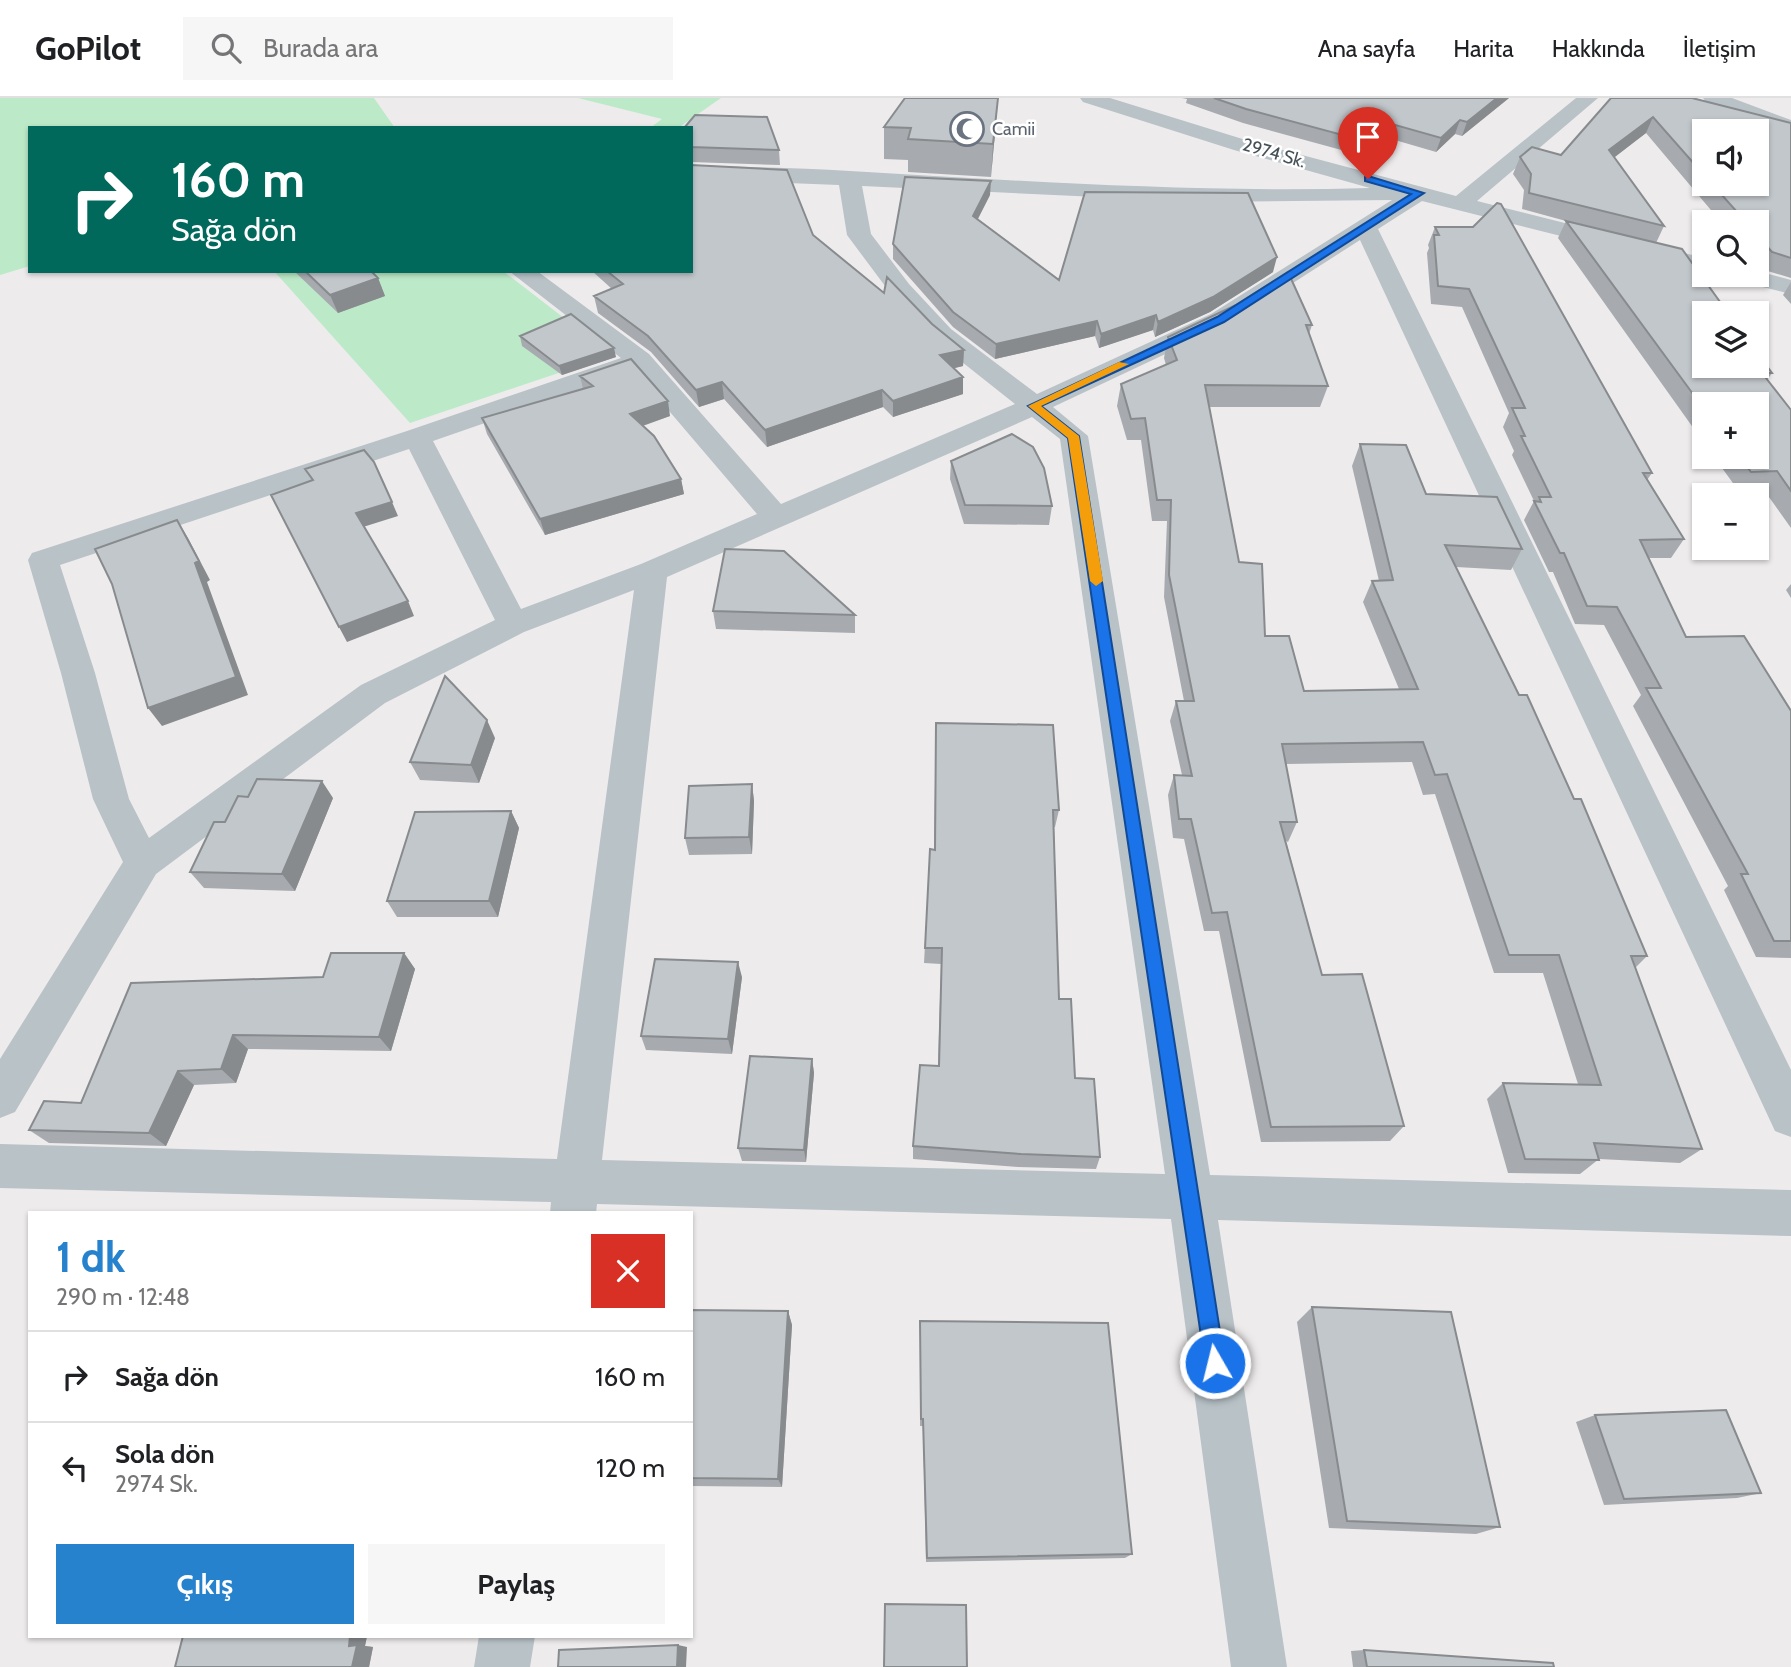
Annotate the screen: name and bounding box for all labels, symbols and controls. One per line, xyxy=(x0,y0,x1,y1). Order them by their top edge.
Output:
search box xyxy=(183,17,673,80)
text: GoPilot xyxy=(35,28,141,68)
icon: search xyxy=(207,29,245,67)
text: Burada ara xyxy=(263,32,378,64)
text: Ana sayfa xyxy=(1318,34,1415,63)
text: Harita xyxy=(1453,34,1514,63)
text: Hakkında xyxy=(1552,34,1645,63)
text: İletişim xyxy=(1683,34,1756,63)
pin xyxy=(1338,107,1398,179)
mosque icon: Camii xyxy=(948,110,986,148)
place label: Camii xyxy=(992,118,1035,140)
icon: arrive xyxy=(1349,118,1387,156)
map controls xyxy=(1692,119,1769,560)
button: sound xyxy=(1692,119,1769,196)
street label: 2974 Sk. xyxy=(1240,134,1308,172)
text: 160 m xyxy=(171,150,305,209)
icon: right xyxy=(56,154,147,245)
text: Sağa dön xyxy=(171,210,297,249)
button: search xyxy=(1692,210,1769,287)
button: layers xyxy=(1692,301,1769,378)
button: + xyxy=(1692,392,1769,469)
button: − xyxy=(1692,483,1769,560)
text: 1 dk xyxy=(56,1231,125,1283)
button: close xyxy=(591,1234,665,1308)
text: 290 m · 12:48 xyxy=(56,1283,190,1311)
position arrow xyxy=(1178,1326,1252,1400)
icon: right xyxy=(56,1358,94,1396)
text: Sağa dön xyxy=(115,1361,219,1393)
text: 160 m xyxy=(595,1361,665,1393)
text: Sola dön xyxy=(115,1438,215,1470)
icon: left xyxy=(56,1449,94,1487)
text: 120 m xyxy=(596,1452,665,1484)
text: 2974 Sk. xyxy=(115,1470,198,1498)
button: Çıkış xyxy=(56,1544,354,1624)
button: Paylaş xyxy=(368,1544,665,1624)

